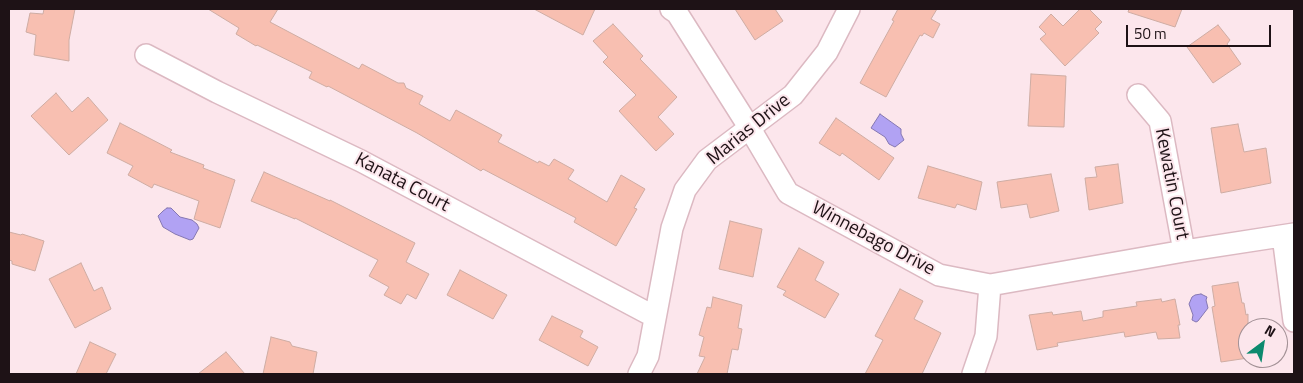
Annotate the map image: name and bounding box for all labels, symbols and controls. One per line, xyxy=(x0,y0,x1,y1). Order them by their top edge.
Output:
scale bar xyxy=(1128,15,1273,47)
text: 50 m xyxy=(1134,22,1167,45)
street label: Marias Drive xyxy=(703,90,795,170)
street label: Kewatin Court xyxy=(1149,127,1193,241)
street label: Kanata Court xyxy=(351,149,453,217)
street label: Winnebago Drive xyxy=(808,197,938,281)
north arrow xyxy=(1238,318,1288,368)
text: N xyxy=(1261,319,1280,342)

